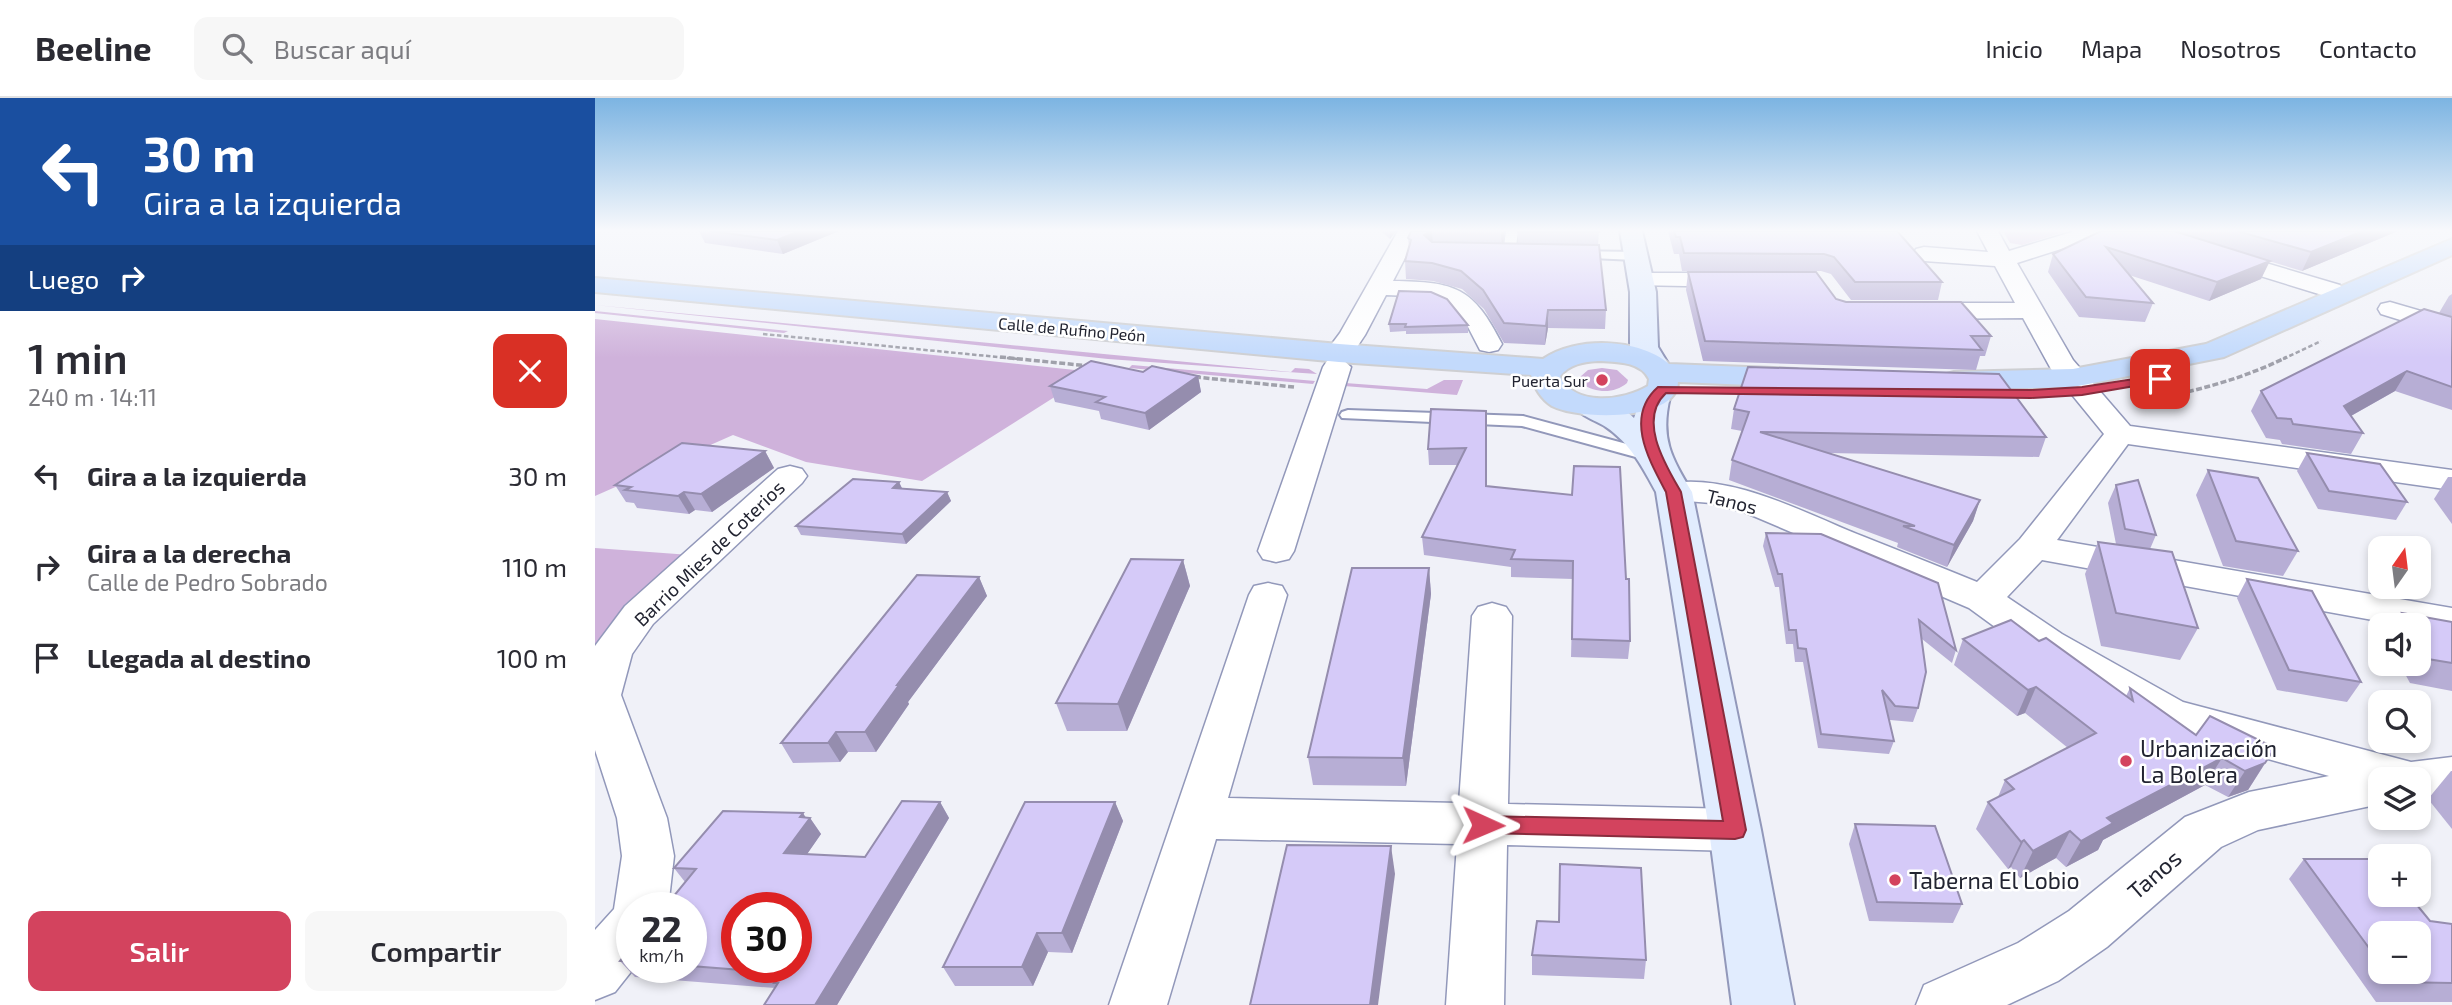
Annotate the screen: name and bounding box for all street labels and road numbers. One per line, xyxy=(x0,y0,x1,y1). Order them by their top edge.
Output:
street label: Calle de Rufino Peón xyxy=(998,313,1146,345)
street label: Barrio Mies de Coterios xyxy=(629,475,789,631)
street label: Tanos xyxy=(1704,484,1760,518)
street label: Tanos xyxy=(2121,843,2187,905)

